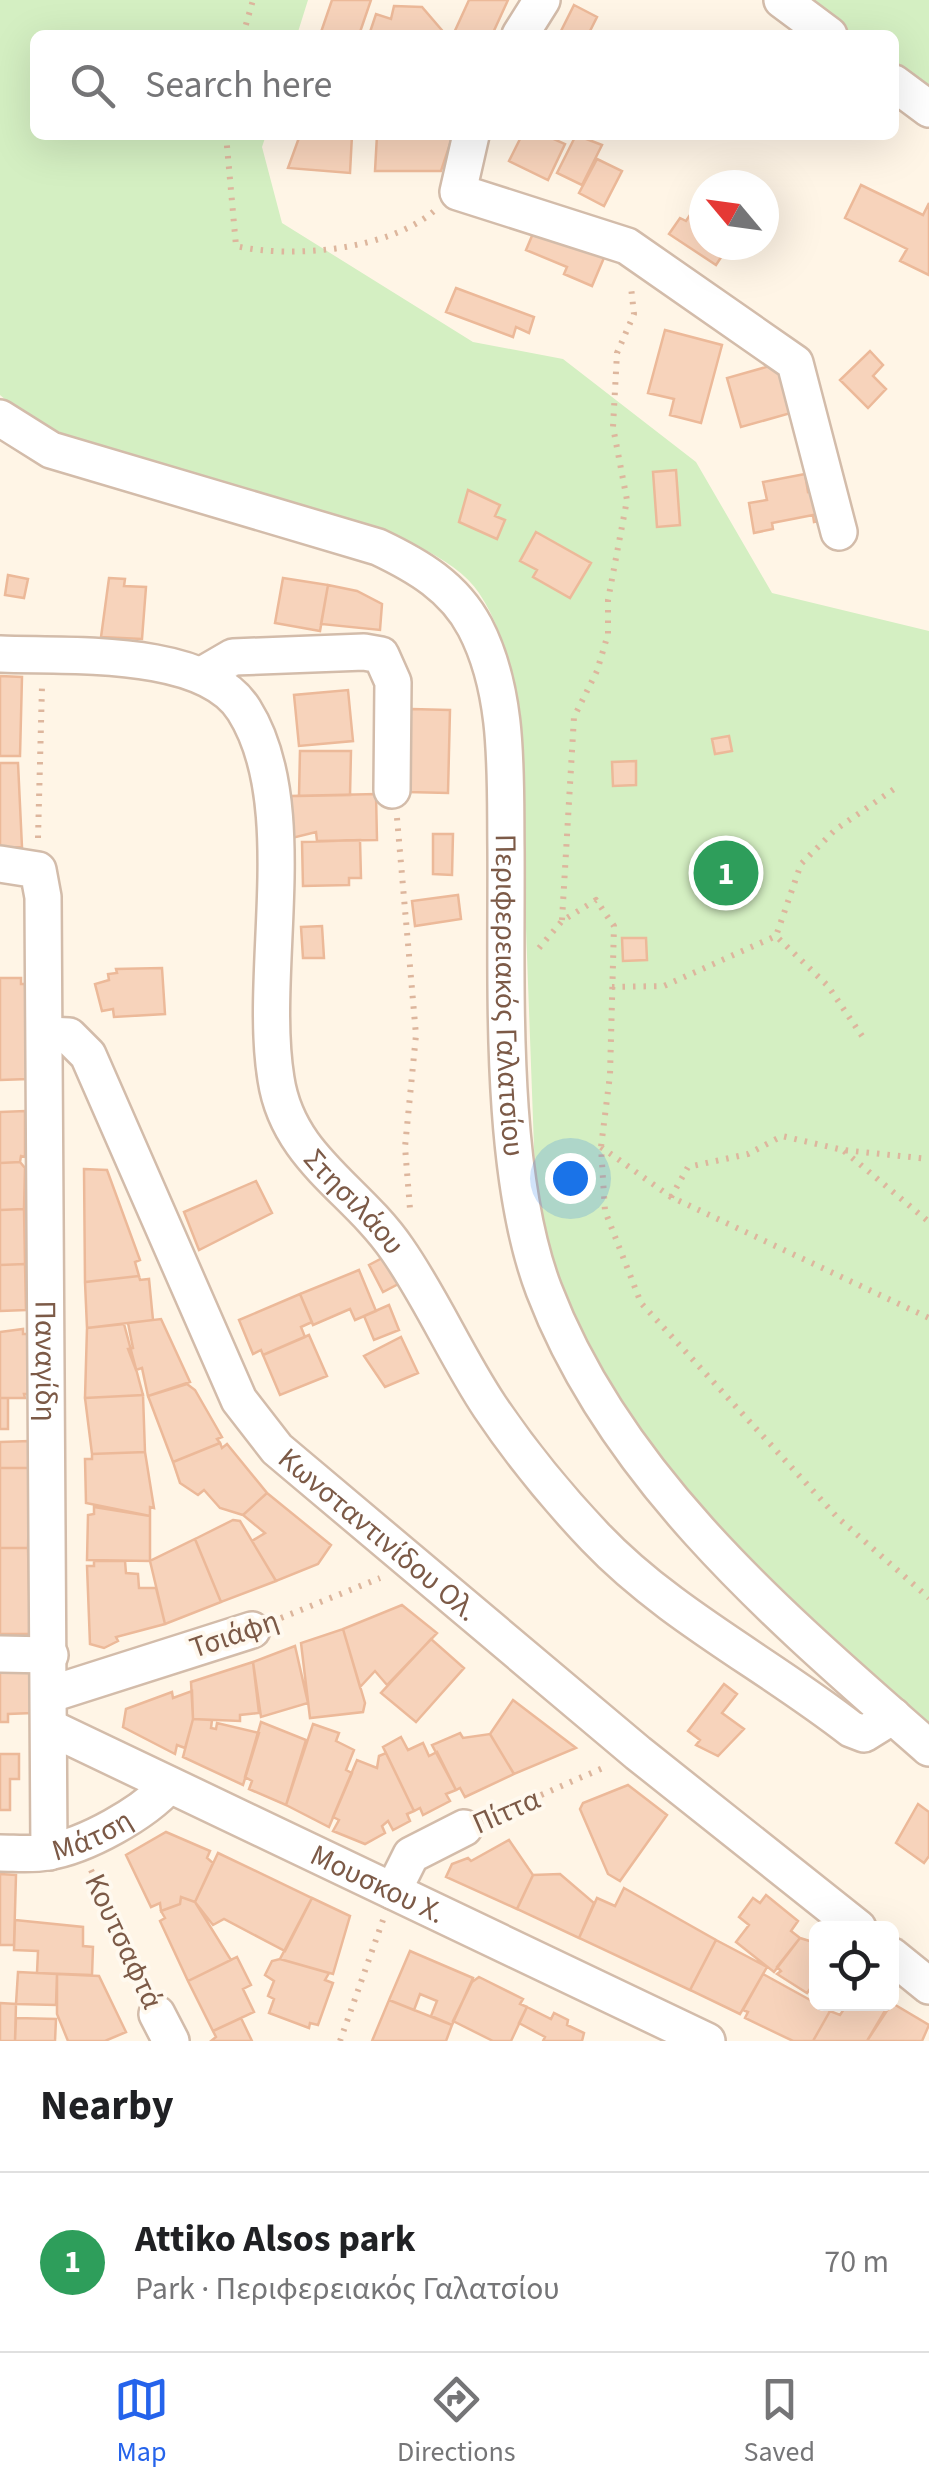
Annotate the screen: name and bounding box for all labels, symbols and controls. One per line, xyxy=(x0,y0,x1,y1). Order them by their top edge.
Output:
search box xyxy=(30,30,899,140)
icon: search xyxy=(65,58,120,113)
text: Search here xyxy=(145,58,332,112)
north arrow xyxy=(689,170,779,260)
street label: Περιφερειακός Γαλατσίου xyxy=(484,834,535,1159)
pin: 1 xyxy=(694,836,758,910)
street label: Στησιλάου xyxy=(293,1140,415,1263)
your location xyxy=(545,1153,596,1204)
street label: Παναγίδη xyxy=(24,1300,67,1422)
street label: Κωνσταντινίδου Ολ. xyxy=(269,1438,487,1632)
street label: Τσιάφη xyxy=(184,1599,284,1670)
street label: Πίττα xyxy=(466,1778,547,1845)
street label: Μάτση xyxy=(47,1799,141,1872)
street label: Μουσκου Χ. xyxy=(303,1834,452,1935)
street label: Κουτσαφτά xyxy=(74,1867,174,2016)
map controls xyxy=(809,1921,899,2011)
button: locate xyxy=(809,1921,899,2011)
text: Nearby xyxy=(40,2076,174,2136)
text: Attiko Alsos park xyxy=(135,2212,416,2266)
text: 1 xyxy=(64,2239,81,2285)
text: 70 m xyxy=(824,2239,889,2285)
text: Park · Περιφερειακός Γαλατσίου xyxy=(135,2266,560,2312)
tab: Map xyxy=(114,2372,169,2472)
tab: Directions xyxy=(397,2372,516,2472)
tab: Saved xyxy=(744,2372,815,2472)

